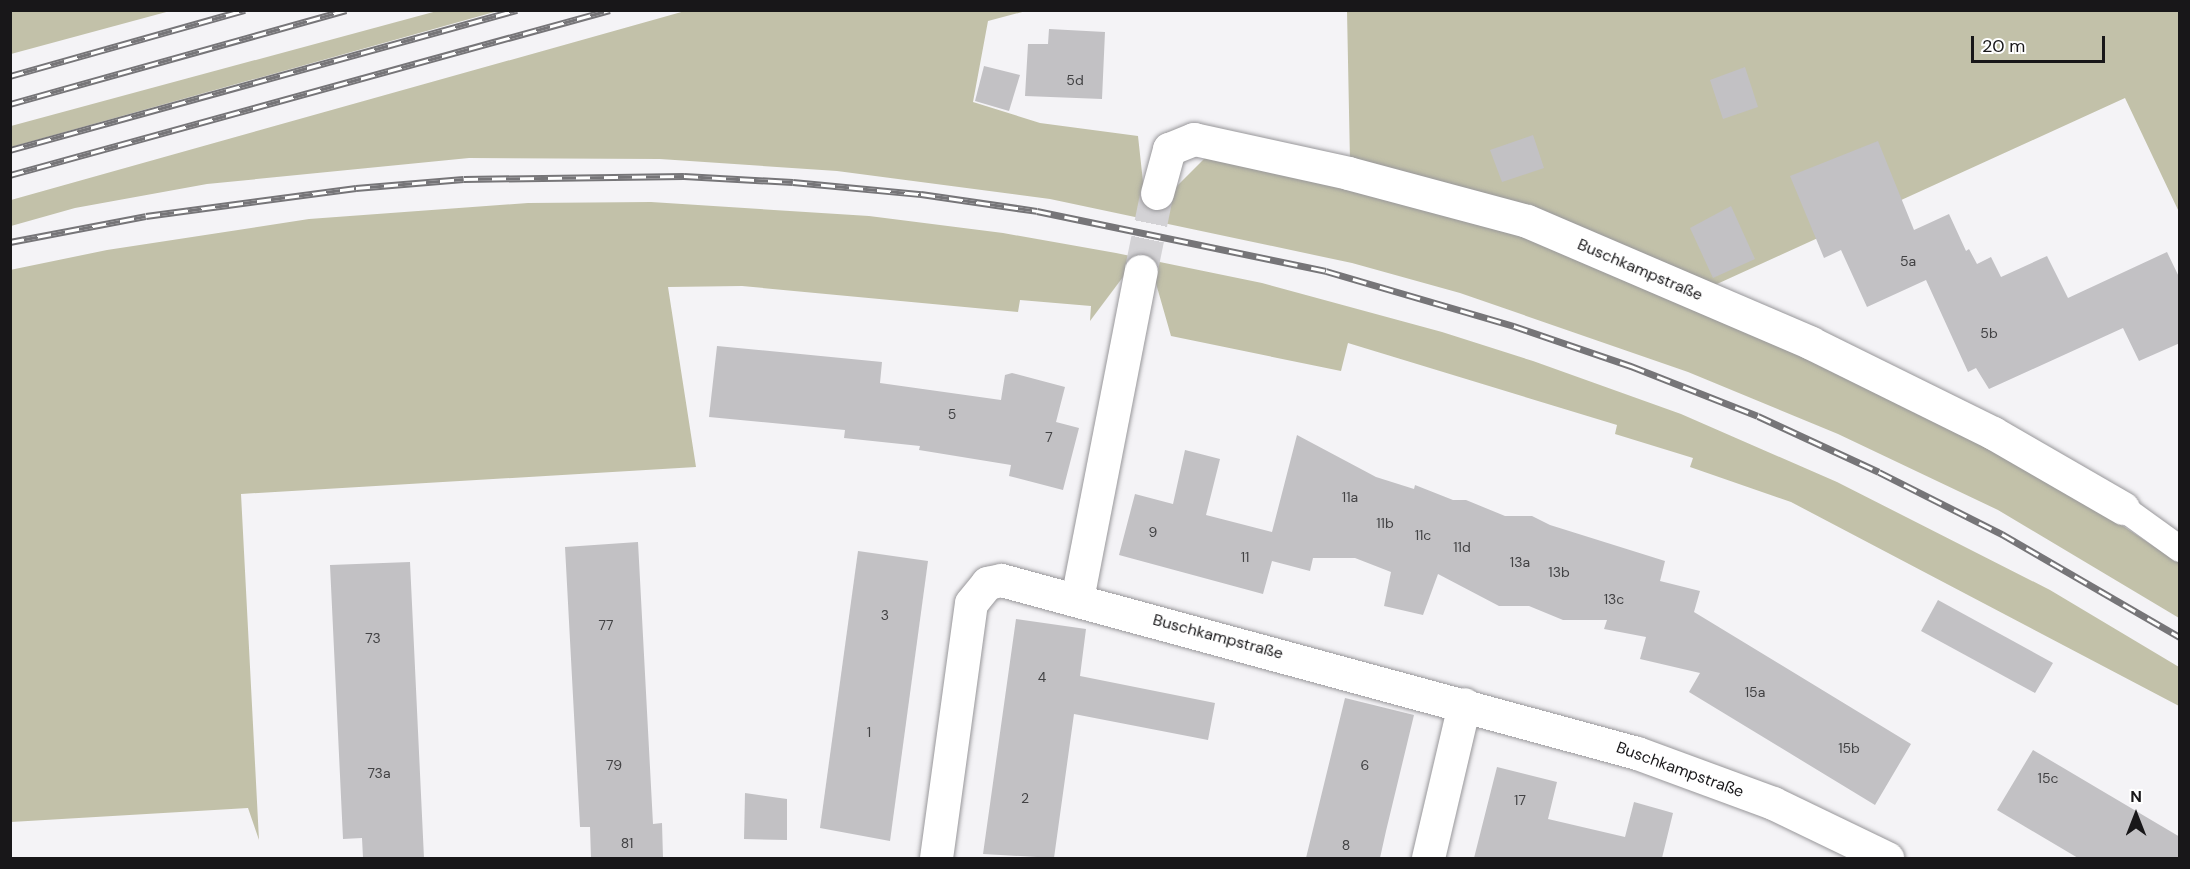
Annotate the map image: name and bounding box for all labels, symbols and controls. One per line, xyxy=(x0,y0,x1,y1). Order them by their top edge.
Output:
scale bar xyxy=(1974,24,2108,62)
text: 20 m xyxy=(1982,34,2025,58)
house number: 5d xyxy=(1066,72,1084,88)
street label: Buschkampstraße xyxy=(1574,235,1706,305)
house number: 5a xyxy=(1900,253,1916,269)
house number: 5b xyxy=(1980,325,1998,341)
house number: 5 xyxy=(948,406,956,422)
house number: 7 xyxy=(1045,429,1053,445)
house number: 11a xyxy=(1342,489,1358,505)
house number: 11b xyxy=(1376,515,1394,531)
house number: 9 xyxy=(1149,524,1157,540)
house number: 11c xyxy=(1415,527,1431,543)
house number: 11d xyxy=(1453,539,1471,555)
house number: 11 xyxy=(1241,549,1249,565)
house number: 13a xyxy=(1510,554,1530,570)
house number: 13b xyxy=(1548,564,1570,580)
house number: 13c xyxy=(1604,591,1624,607)
house number: 3 xyxy=(881,607,889,623)
street label: Buschkampstraße xyxy=(1151,610,1285,664)
house number: 77 xyxy=(599,617,613,633)
house number: 73 xyxy=(365,630,381,646)
house number: 4 xyxy=(1038,669,1046,685)
house number: 15a xyxy=(1745,684,1765,700)
house number: 1 xyxy=(867,724,871,740)
street label: Buschkampstraße xyxy=(1614,738,1746,802)
house number: 15b xyxy=(1838,740,1860,756)
house number: 79 xyxy=(606,757,622,773)
house number: 6 xyxy=(1361,757,1369,773)
house number: 73a xyxy=(367,765,391,781)
house number: 15c xyxy=(2038,770,2058,786)
north arrow xyxy=(2106,785,2166,845)
text: N xyxy=(2130,786,2142,807)
house number: 2 xyxy=(1021,790,1029,806)
house number: 17 xyxy=(1514,792,1526,808)
house number: 81 xyxy=(621,835,633,851)
house number: 8 xyxy=(1342,837,1350,853)

